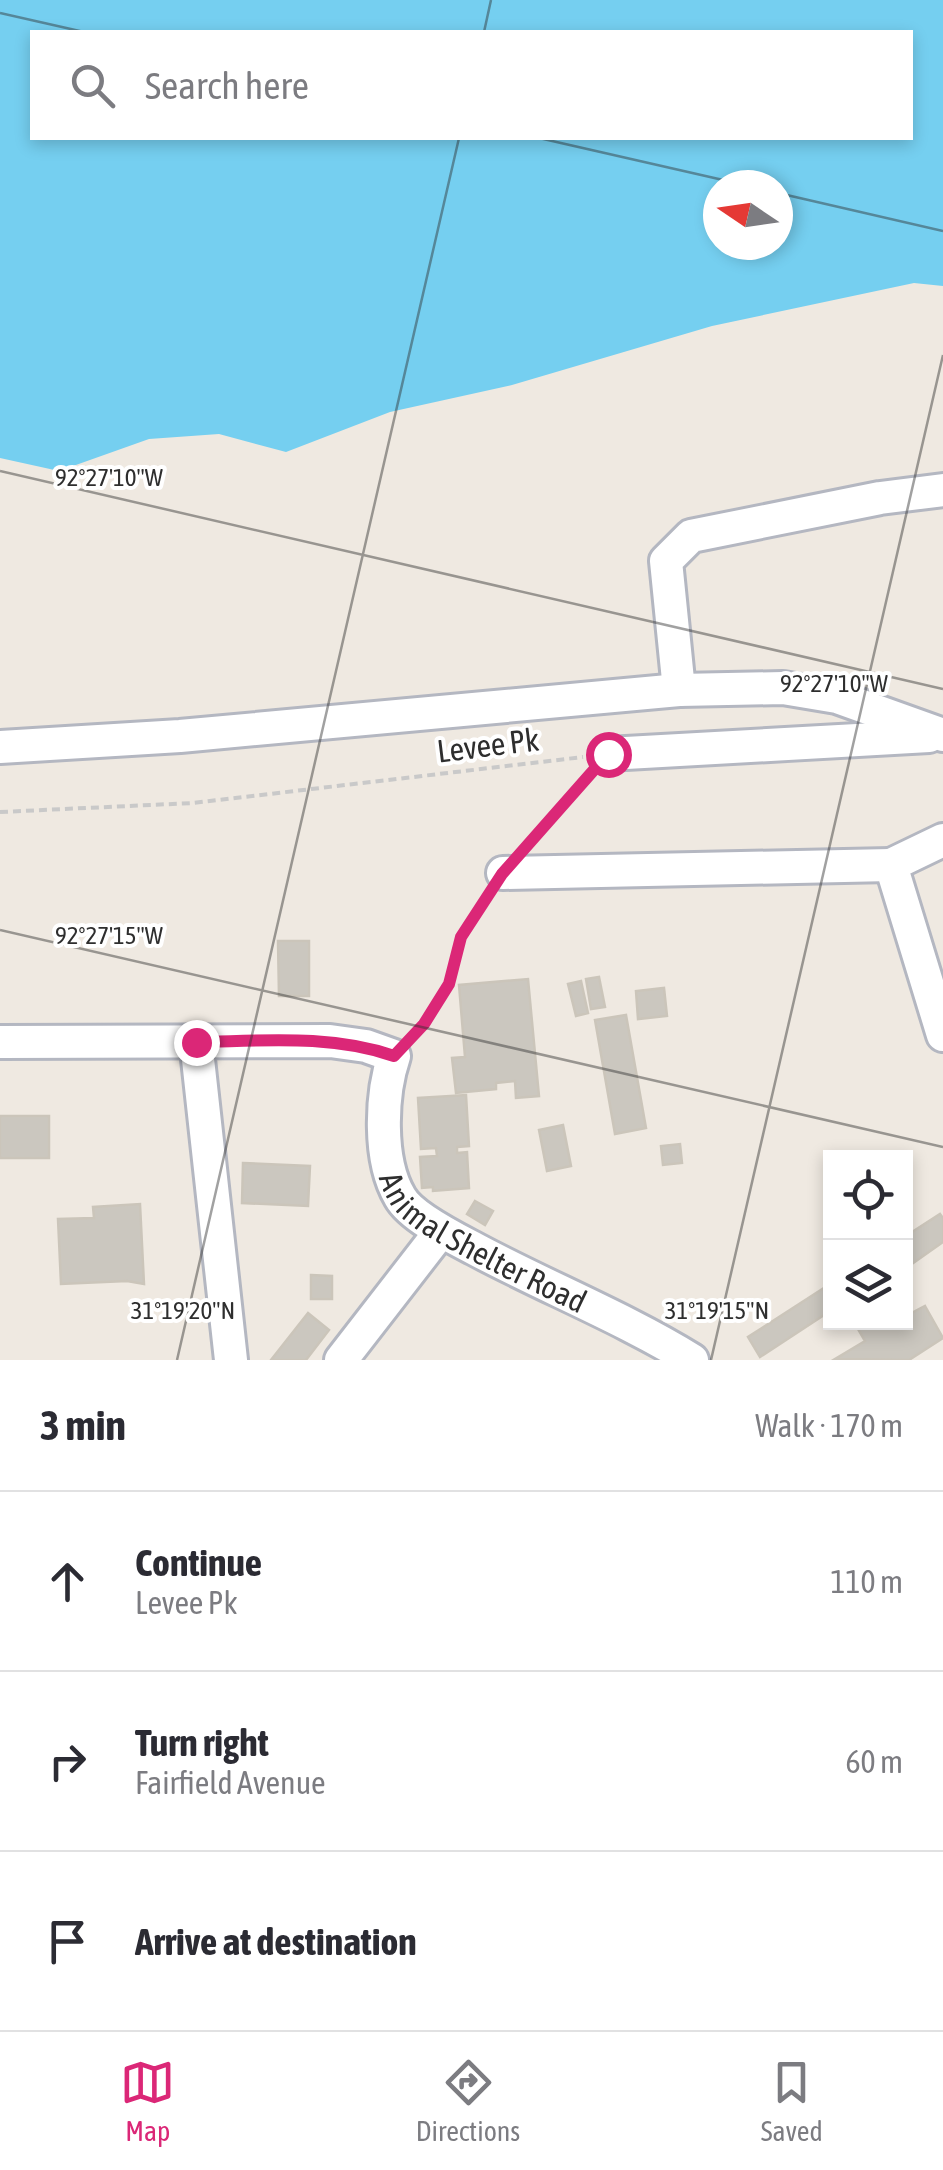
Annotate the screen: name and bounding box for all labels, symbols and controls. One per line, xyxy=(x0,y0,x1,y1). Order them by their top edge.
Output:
search box xyxy=(30,30,913,140)
icon: search xyxy=(65,58,120,113)
text: Search here xyxy=(145,64,309,107)
north arrow xyxy=(703,170,793,260)
text: 92°27'10"W xyxy=(55,463,164,491)
text: 92°27'10"W xyxy=(780,669,889,697)
street label: Levee Pk xyxy=(435,720,541,770)
route start xyxy=(586,732,632,778)
text: 92°27'15"W xyxy=(55,921,164,949)
route end xyxy=(174,1020,220,1066)
map controls xyxy=(823,1150,913,1330)
button: locate xyxy=(823,1150,913,1240)
street label: Animal Shelter Road xyxy=(372,1167,592,1320)
button: layers xyxy=(823,1240,913,1330)
text: 31°19'20"N xyxy=(131,1296,235,1324)
text: 31°19'15"N xyxy=(665,1296,769,1324)
text: 3 min xyxy=(40,1401,126,1449)
text: Walk · 170 m xyxy=(755,1407,903,1444)
text: Continue xyxy=(135,1541,262,1584)
icon: ahead xyxy=(40,1554,95,1609)
text: 110 m xyxy=(830,1563,903,1600)
text: Levee Pk xyxy=(135,1584,238,1621)
text: Turn right xyxy=(135,1721,269,1764)
icon: right xyxy=(40,1734,95,1789)
text: 60 m xyxy=(845,1743,903,1780)
text: Fairfield Avenue xyxy=(135,1764,326,1801)
icon: arrive xyxy=(40,1914,95,1969)
text: Arrive at destination xyxy=(135,1920,417,1963)
tab: Map xyxy=(120,2055,175,2147)
tab: Directions xyxy=(416,2055,520,2147)
tab: Saved xyxy=(761,2055,823,2147)

